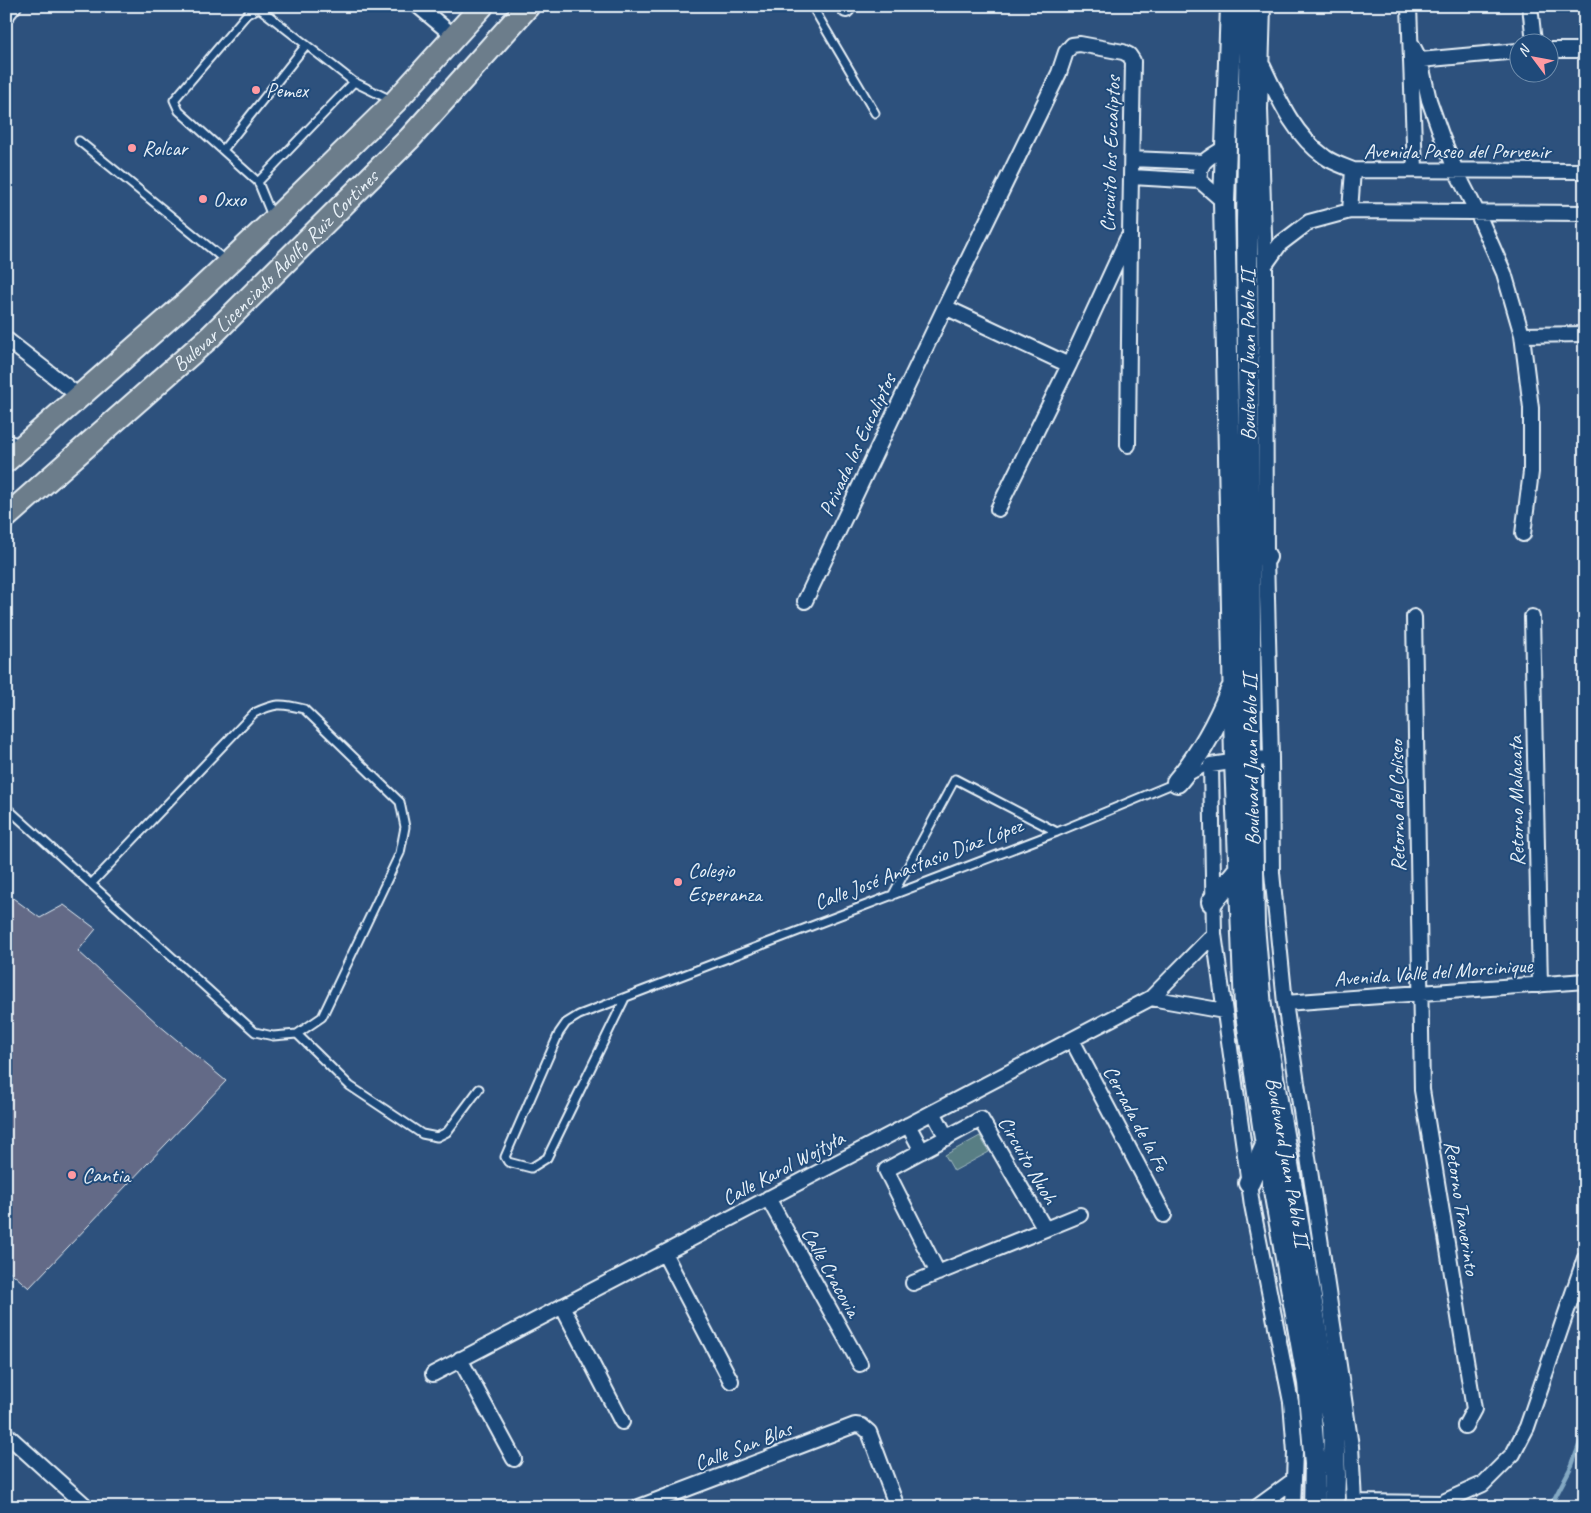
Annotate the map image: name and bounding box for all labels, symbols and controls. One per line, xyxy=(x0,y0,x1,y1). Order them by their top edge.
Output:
north arrow xyxy=(1508,32,1558,82)
text: N xyxy=(1514,41,1534,60)
street label: Circuito los Eucaliptos xyxy=(1094,74,1126,232)
place label: Pemex xyxy=(266,77,310,103)
marker: Pemex xyxy=(250,84,262,96)
place label: Rolcar xyxy=(142,135,189,161)
street label: Avenida Paseo del Porvenir xyxy=(1364,138,1553,164)
marker: Rolcar xyxy=(126,142,138,154)
street label: Bulevar Licenciado Adolfo Ruiz Cortines xyxy=(167,163,385,377)
place label: Oxxo xyxy=(213,186,247,212)
marker: Oxxo xyxy=(197,193,209,205)
street label: Boulevard Juan Pablo II xyxy=(1235,265,1261,441)
street label: Privada los Eucaliptos xyxy=(813,368,902,520)
street label: Boulevard Juan Pablo II xyxy=(1236,669,1265,846)
street label: Retorno Malacata xyxy=(1502,734,1530,866)
street label: Retorno del Coliseo xyxy=(1383,737,1411,872)
street label: Calle José Anastasio Díaz López xyxy=(810,811,1028,916)
place label: Colegio Esperanza xyxy=(688,857,764,907)
marker: Colegio Esperanza xyxy=(672,876,684,888)
street label: Avenida Valle del Morcinique xyxy=(1333,952,1534,992)
street label: Cerrada de la Fe xyxy=(1097,1061,1175,1176)
street label: Boulevard Juan Pablo II xyxy=(1260,1075,1316,1253)
street label: Circuito Nuoh xyxy=(992,1111,1064,1210)
street label: Calle Karol Wojtyła xyxy=(717,1124,850,1211)
street label: Retorno Traverinto xyxy=(1439,1139,1486,1278)
place label: Cantia xyxy=(82,1162,132,1188)
marker: Cantia xyxy=(66,1169,78,1181)
street label: Calle Cracovia xyxy=(796,1223,867,1324)
street label: Calle San Blas xyxy=(691,1415,797,1476)

